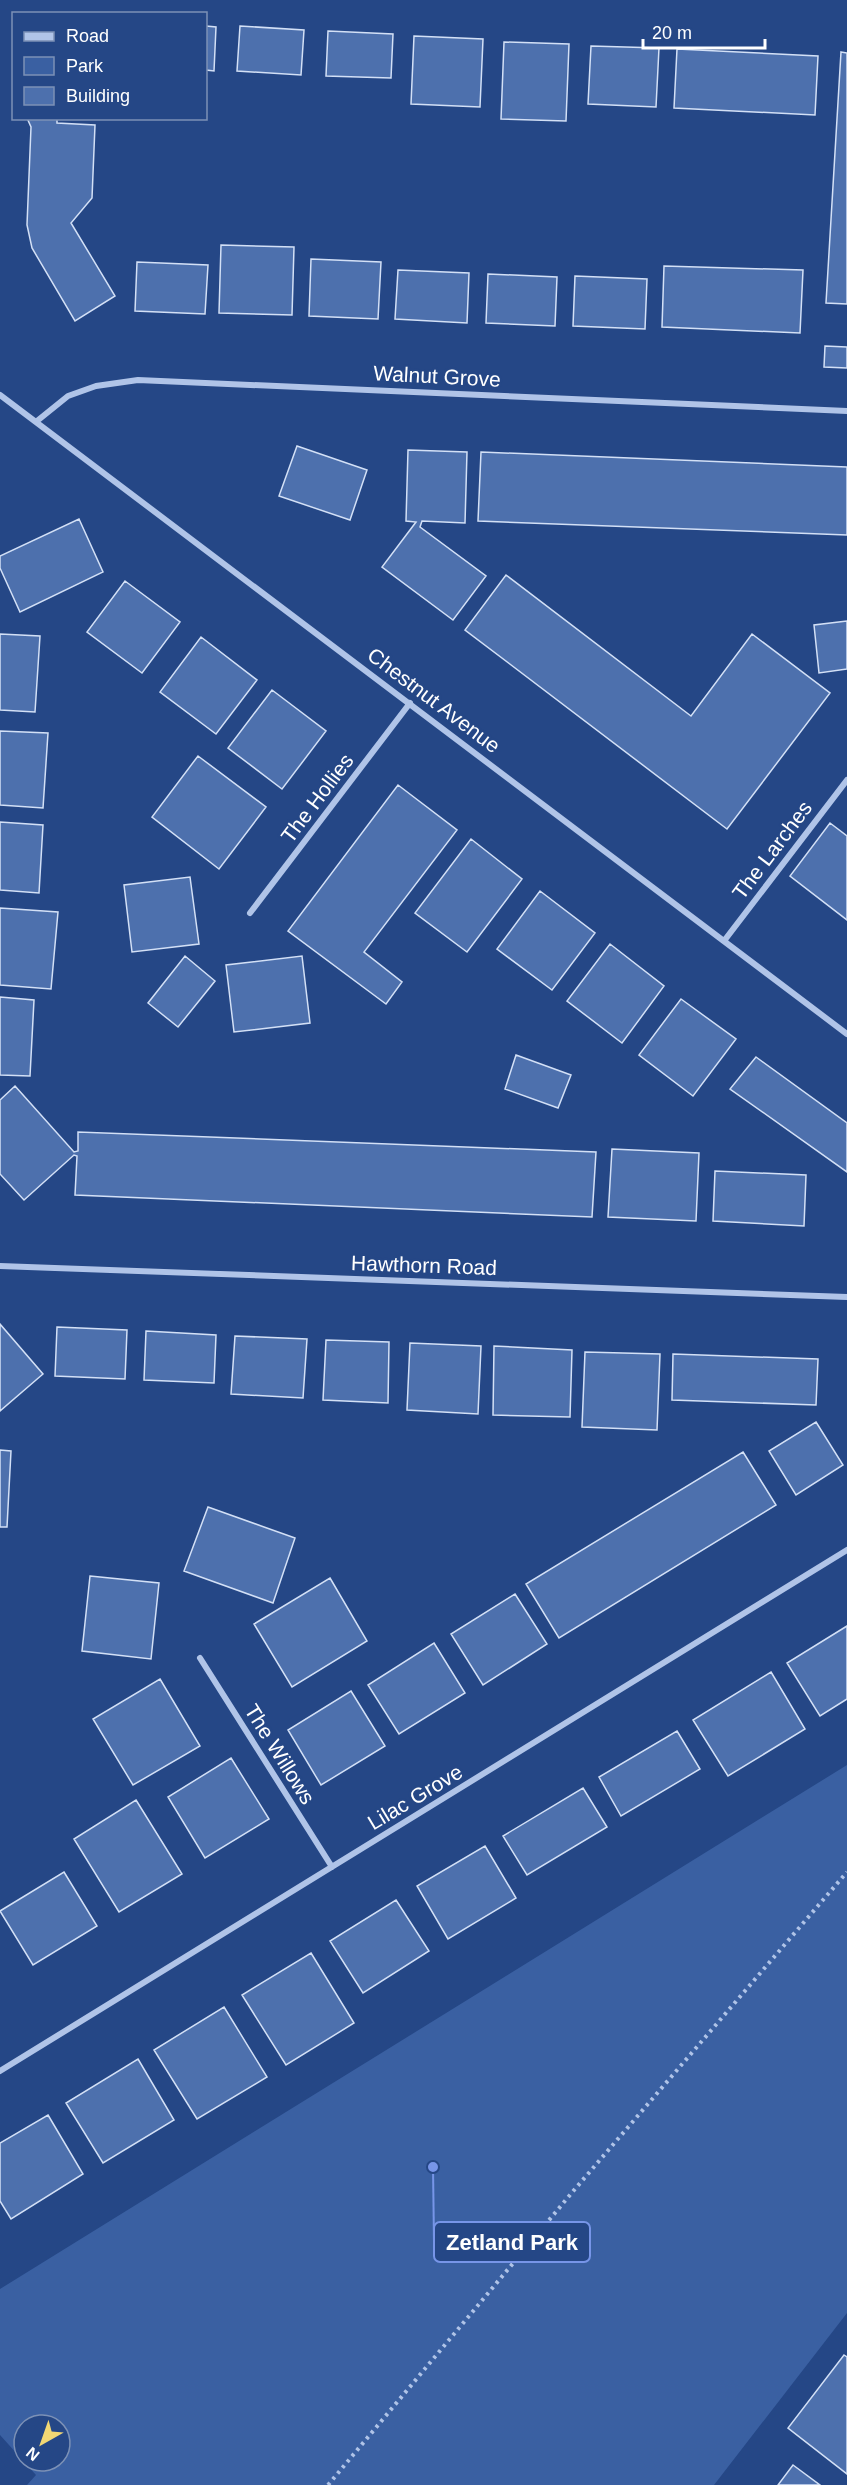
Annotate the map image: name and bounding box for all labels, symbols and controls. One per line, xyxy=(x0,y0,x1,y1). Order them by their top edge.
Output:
legend xyxy=(12,12,207,120)
scale bar xyxy=(643,12,764,50)
text: 20 m xyxy=(652,23,692,43)
text: Road xyxy=(66,26,109,46)
text: Park xyxy=(66,56,104,76)
text: Building xyxy=(66,86,130,106)
street label: Walnut Grove xyxy=(373,361,501,391)
street label: Chestnut Avenue xyxy=(363,643,505,757)
street label: The Hollies xyxy=(276,749,358,847)
street label: The Larches xyxy=(728,796,816,904)
street label: Hawthorn Road xyxy=(351,1251,497,1279)
street label: The Willows xyxy=(240,1700,320,1808)
street label: Lilac Grove xyxy=(364,1760,466,1834)
callout: Zetland Park xyxy=(434,2222,590,2262)
text: Zetland Park xyxy=(446,2230,579,2255)
north arrow xyxy=(12,2413,72,2473)
text: N xyxy=(23,2444,43,2464)

